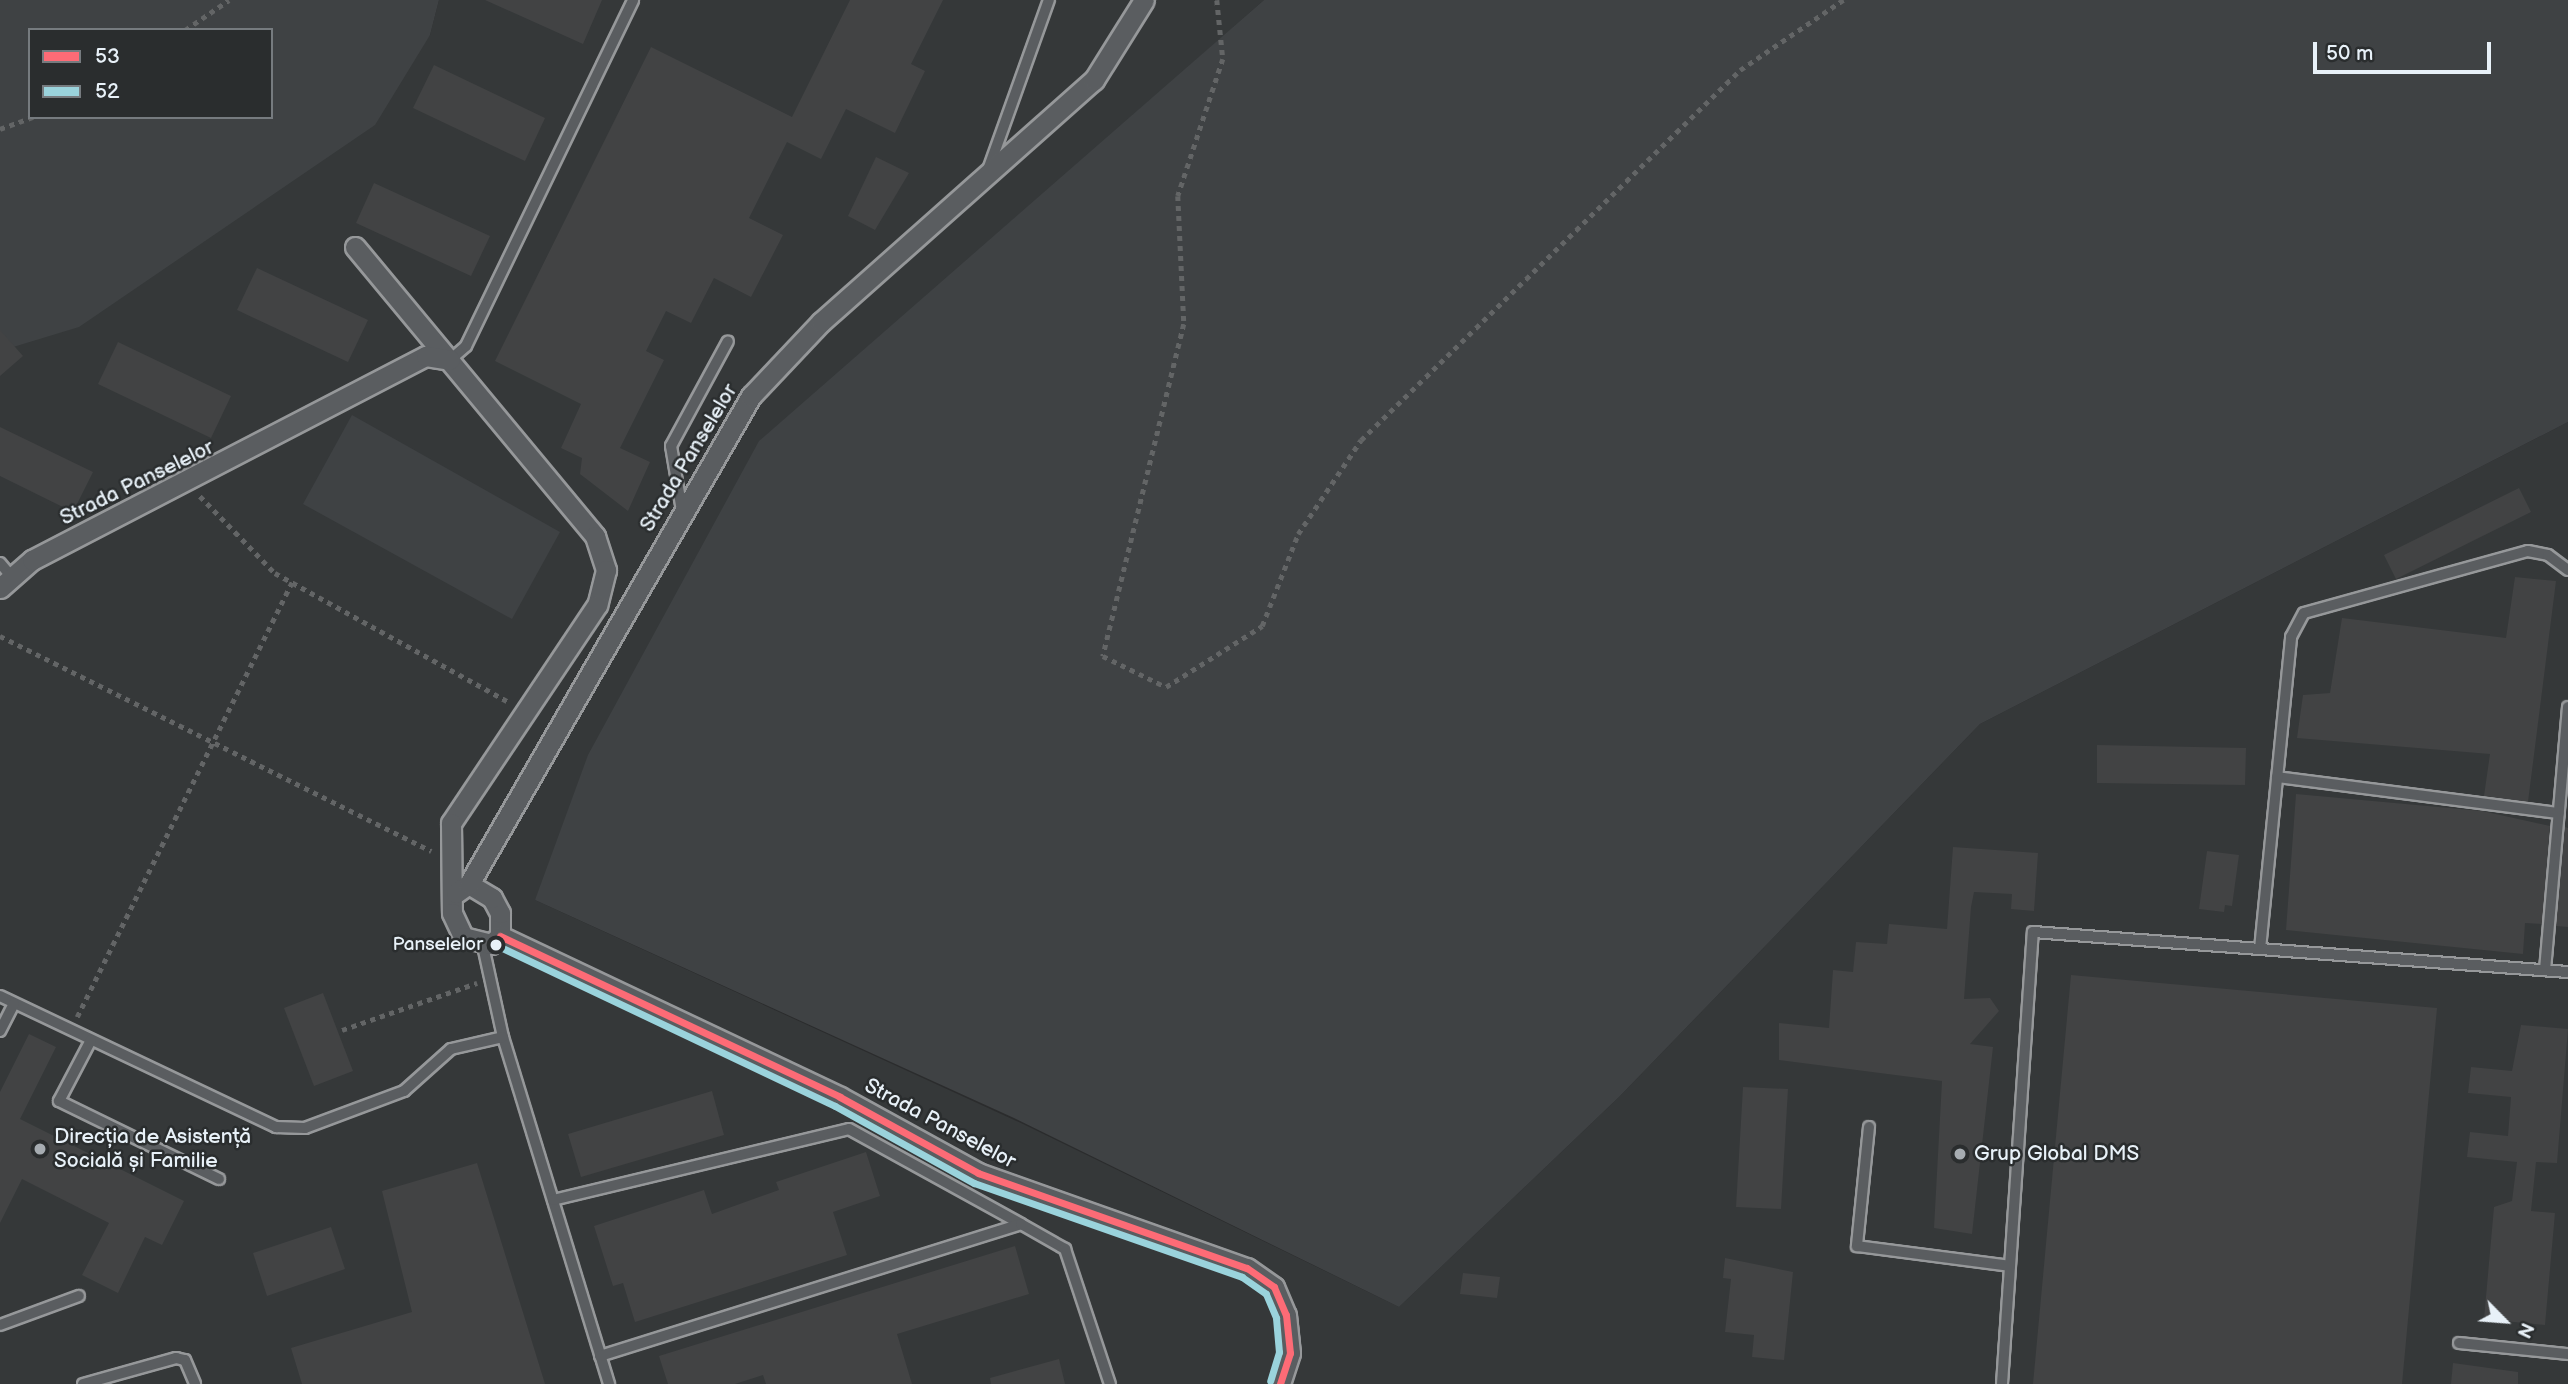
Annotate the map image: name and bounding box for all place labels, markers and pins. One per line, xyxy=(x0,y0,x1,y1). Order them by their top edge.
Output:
place label: Panselelor xyxy=(393,934,483,956)
marker: Panselelor xyxy=(489,938,503,952)
place label: Direcția de Asistență Socială și Familie xyxy=(54,1124,251,1174)
marker: Direcția de Asistență Socială și Familie xyxy=(32,1141,48,1157)
place label: Grup Global DMS xyxy=(1974,1141,2139,1167)
marker: Grup Global DMS xyxy=(1952,1146,1968,1162)

